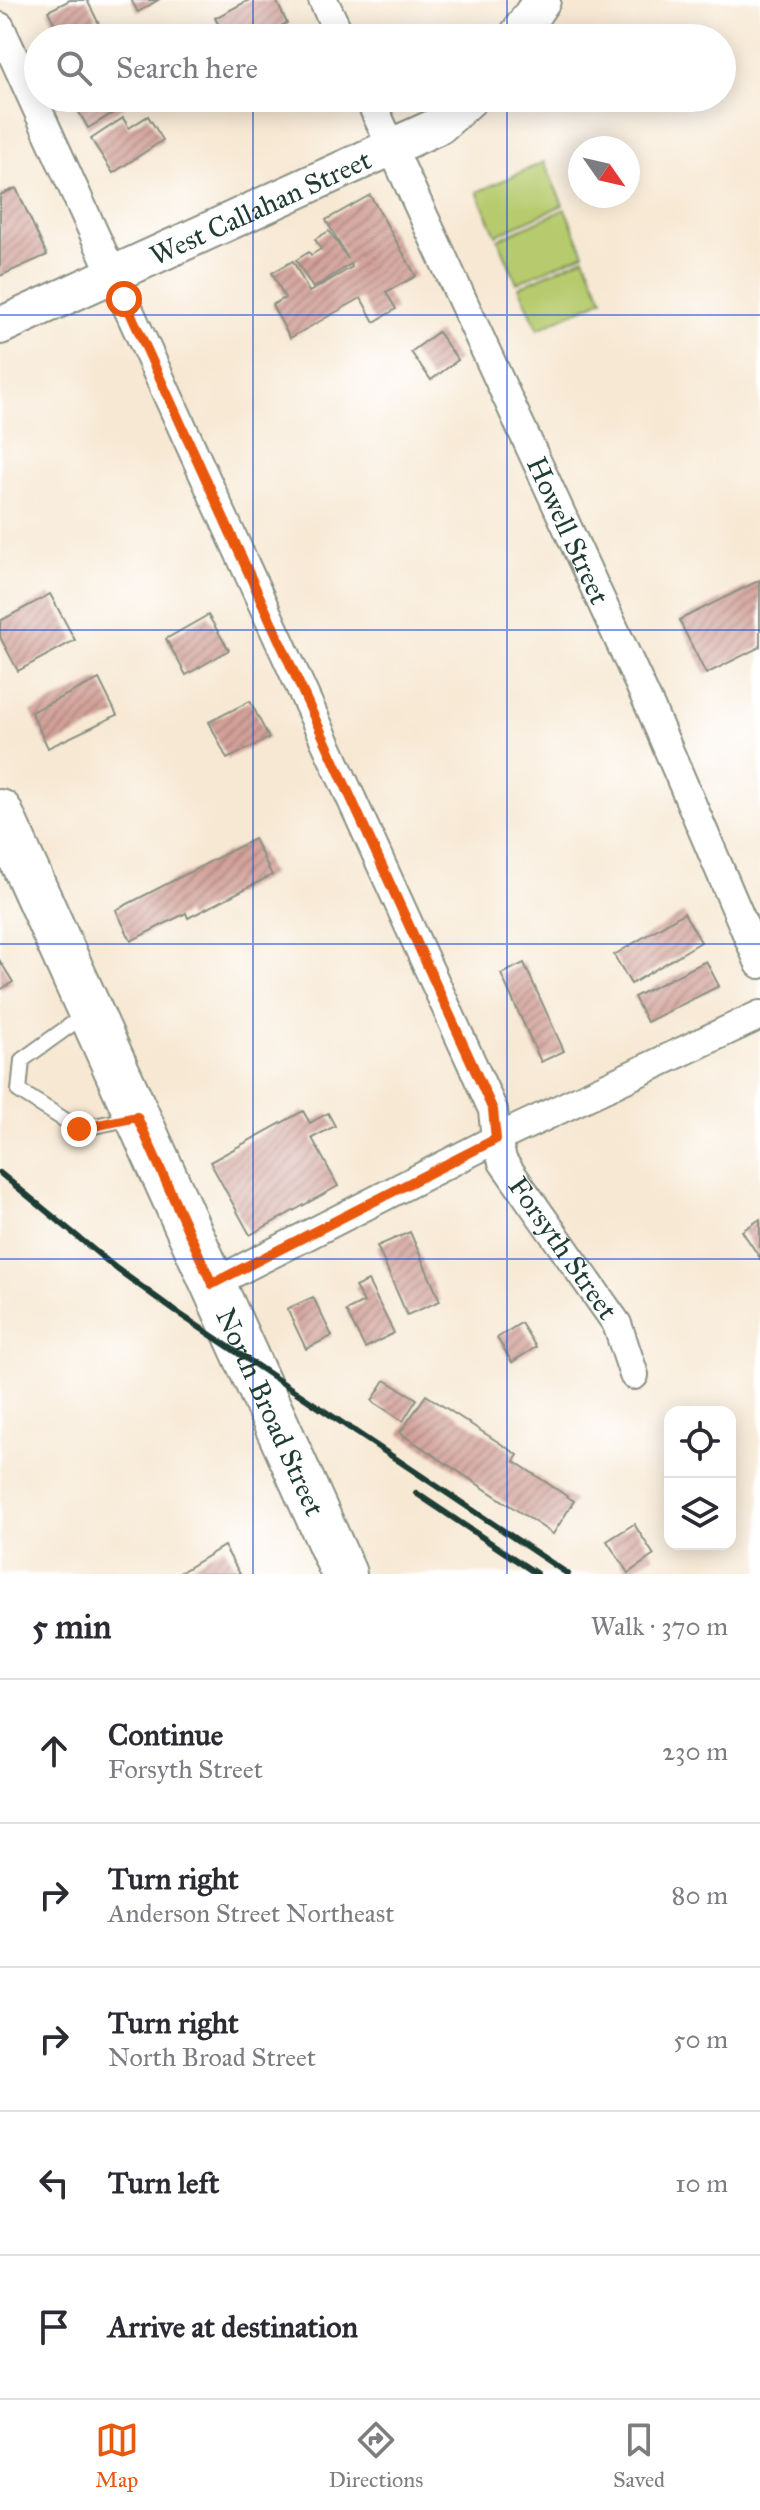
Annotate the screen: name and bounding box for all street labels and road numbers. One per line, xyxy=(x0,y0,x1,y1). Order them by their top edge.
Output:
street label: West Callahan Street xyxy=(144,141,376,273)
street label: Howell Street xyxy=(519,451,618,610)
street label: Forsyth Street xyxy=(501,1169,626,1326)
street label: North Broad Street xyxy=(209,1302,333,1521)

